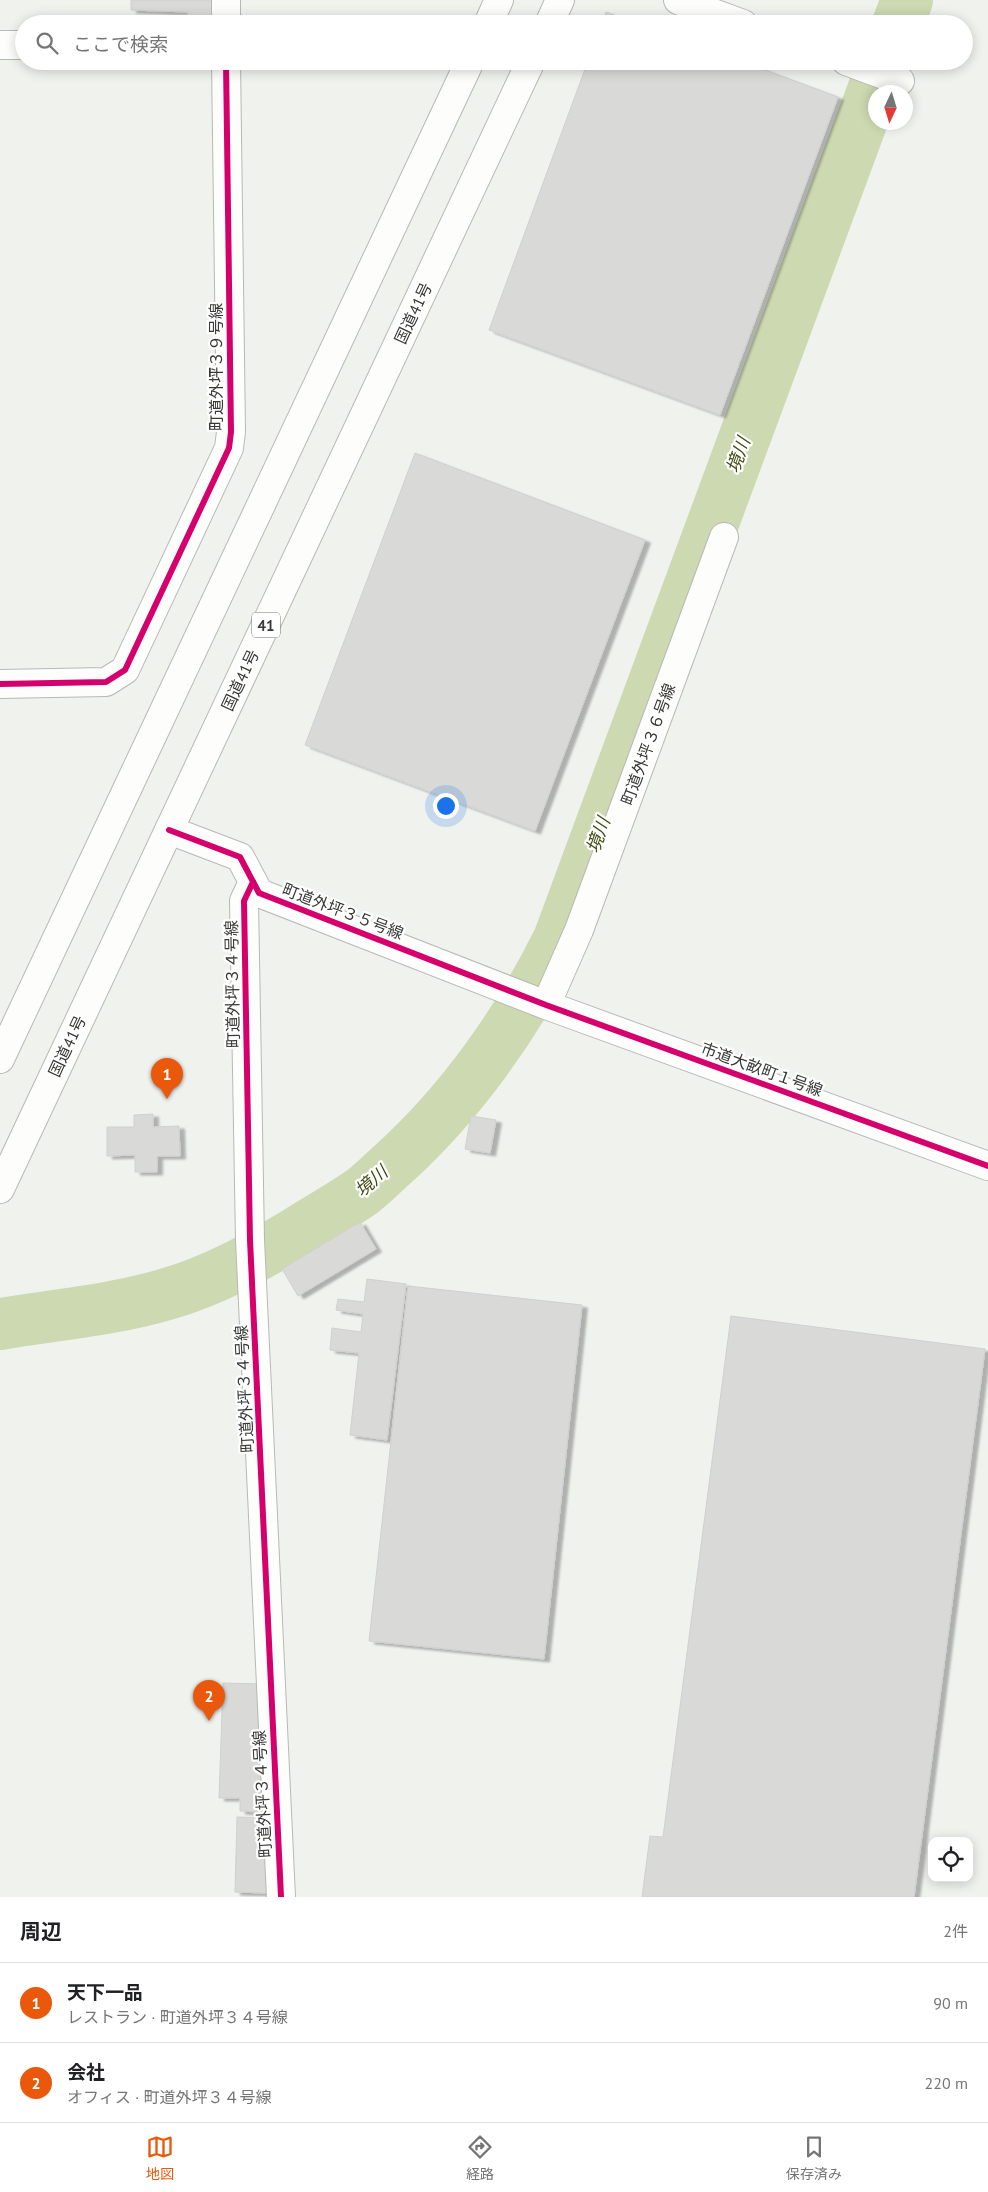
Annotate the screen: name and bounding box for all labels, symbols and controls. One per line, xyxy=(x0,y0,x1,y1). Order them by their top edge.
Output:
search box xyxy=(15,15,973,70)
icon: search xyxy=(33,29,61,57)
text: ここで検索 xyxy=(73,32,168,56)
north arrow xyxy=(868,85,913,130)
street label: 国道41号 xyxy=(390,279,436,347)
street label: 町道外坪３９号線 xyxy=(206,303,226,431)
water label: 境川 xyxy=(721,432,756,476)
road number: 41 xyxy=(252,612,280,638)
street label: 国道41号 xyxy=(217,646,263,714)
street label: 町道外坪３６号線 xyxy=(617,680,679,808)
your location xyxy=(433,793,459,819)
water label: 境川 xyxy=(581,812,616,856)
street label: 町道外坪３５号線 xyxy=(280,879,406,943)
street label: 町道外坪３４号線 xyxy=(221,920,243,1048)
street label: 国道41号 xyxy=(44,1012,90,1080)
street label: 市道大畝町１号線 xyxy=(698,1038,826,1100)
pin: 1 xyxy=(151,1058,183,1099)
water label: 境川 xyxy=(350,1159,394,1201)
street label: 町道外坪３４号線 xyxy=(231,1325,257,1453)
pin: 2 xyxy=(193,1680,225,1721)
street label: 町道外坪３４号線 xyxy=(249,1730,275,1858)
map controls xyxy=(928,1837,973,1882)
button: locate xyxy=(928,1837,973,1882)
text: 周辺 xyxy=(20,1918,62,1945)
text: 2件 xyxy=(943,1921,968,1941)
text: 天下一品 xyxy=(67,1980,143,2004)
text: 1 xyxy=(31,1993,41,2013)
text: 90 m xyxy=(933,1993,968,2013)
text: レストラン · 町道外坪３４号線 xyxy=(67,2007,288,2027)
text: 会社 xyxy=(67,2060,105,2084)
text: 2 xyxy=(31,2073,41,2093)
text: 220 m xyxy=(925,2073,968,2093)
text: オフィス · 町道外坪３４号線 xyxy=(67,2087,272,2107)
tab: 地図 xyxy=(146,2133,174,2183)
tab: 経路 xyxy=(466,2133,494,2183)
tab: 保存済み xyxy=(786,2133,842,2183)

